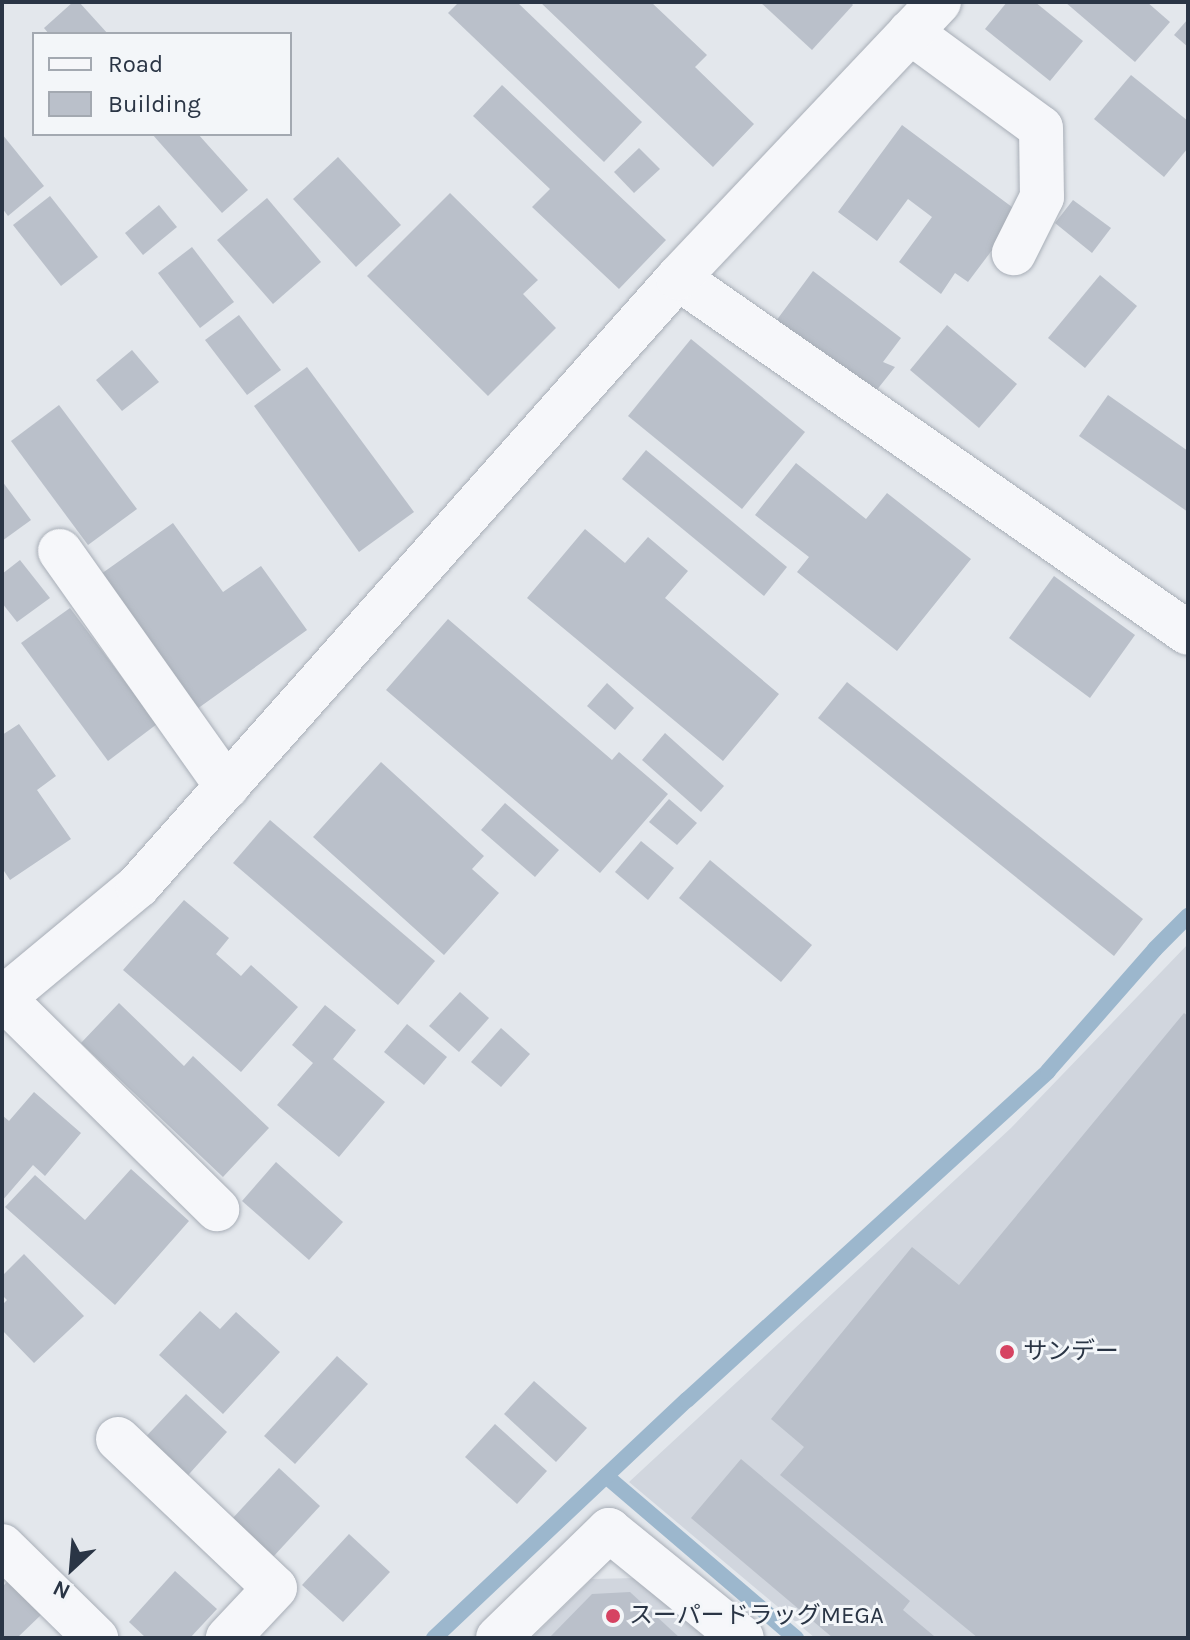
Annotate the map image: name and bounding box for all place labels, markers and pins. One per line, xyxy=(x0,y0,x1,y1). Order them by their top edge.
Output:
place label: サンデー xyxy=(1023,1338,1119,1366)
marker: サンデー xyxy=(998,1343,1016,1361)
place label: スーパードラッグMEGA xyxy=(629,1602,884,1630)
marker: スーパードラッグMEGA xyxy=(604,1607,622,1625)

